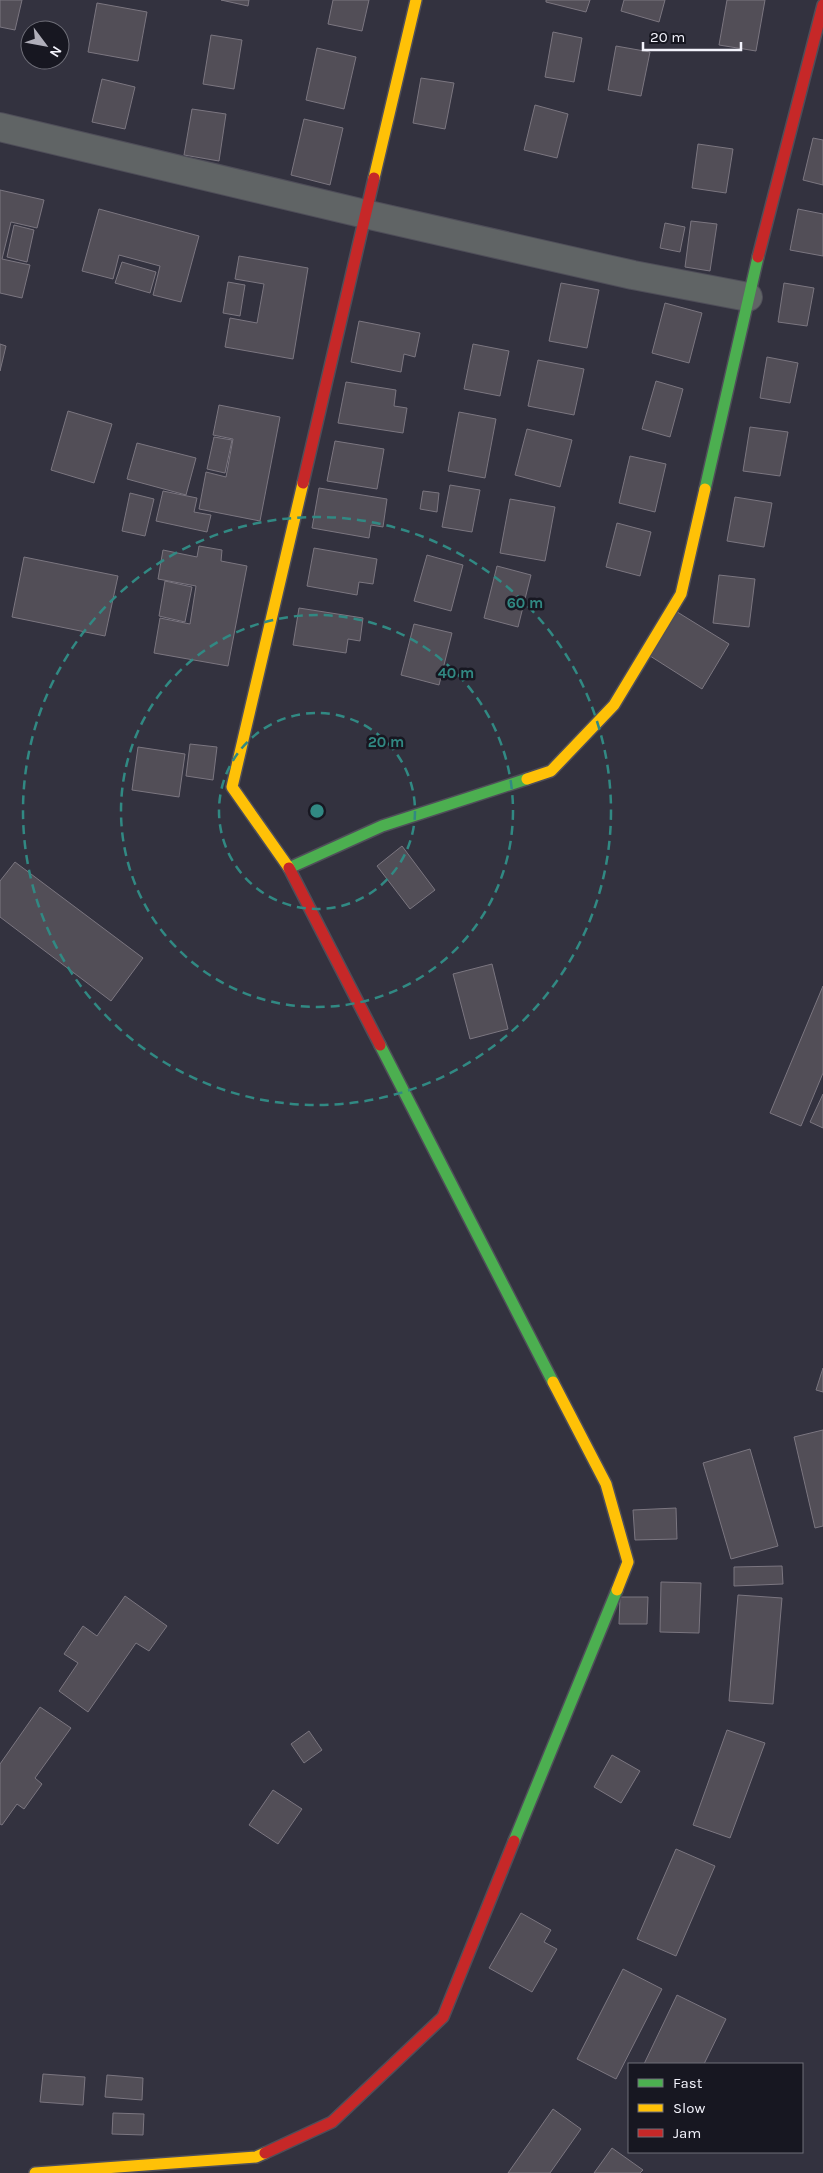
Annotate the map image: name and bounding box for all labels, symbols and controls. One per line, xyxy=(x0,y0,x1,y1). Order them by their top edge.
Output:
north arrow xyxy=(20,20,70,70)
scale bar xyxy=(643,20,740,52)
text: 20 m xyxy=(650,28,685,46)
text: N xyxy=(46,43,65,60)
text: 60 m xyxy=(507,594,543,612)
text: 40 m xyxy=(438,664,474,682)
text: 20 m xyxy=(368,733,404,751)
centre of rings xyxy=(308,802,326,820)
legend xyxy=(628,2063,803,2153)
text: Fast xyxy=(673,2074,703,2092)
text: Slow xyxy=(673,2099,705,2117)
text: Jam xyxy=(673,2124,701,2142)

